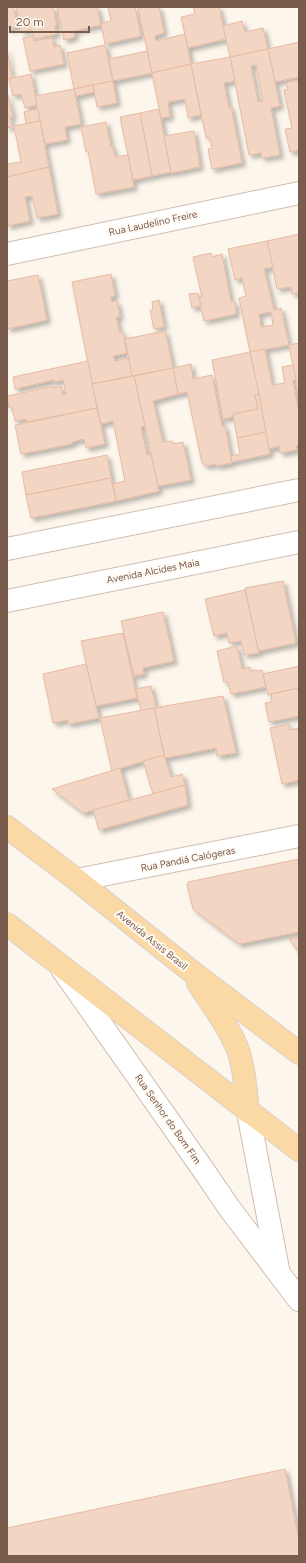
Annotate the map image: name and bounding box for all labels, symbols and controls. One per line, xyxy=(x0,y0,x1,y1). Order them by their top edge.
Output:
scale bar xyxy=(10,8,89,34)
text: 20 m xyxy=(16,15,44,29)
street label: Rua Laudelino Freire xyxy=(107,207,199,239)
street label: Avenida Alcides Maia xyxy=(105,556,201,586)
street label: Rua Pandiá Calógeras xyxy=(139,843,237,875)
street label: Avenida Assis Brasil xyxy=(114,907,190,973)
street label: Rua Senhor do Bom Fim xyxy=(132,1071,204,1167)

